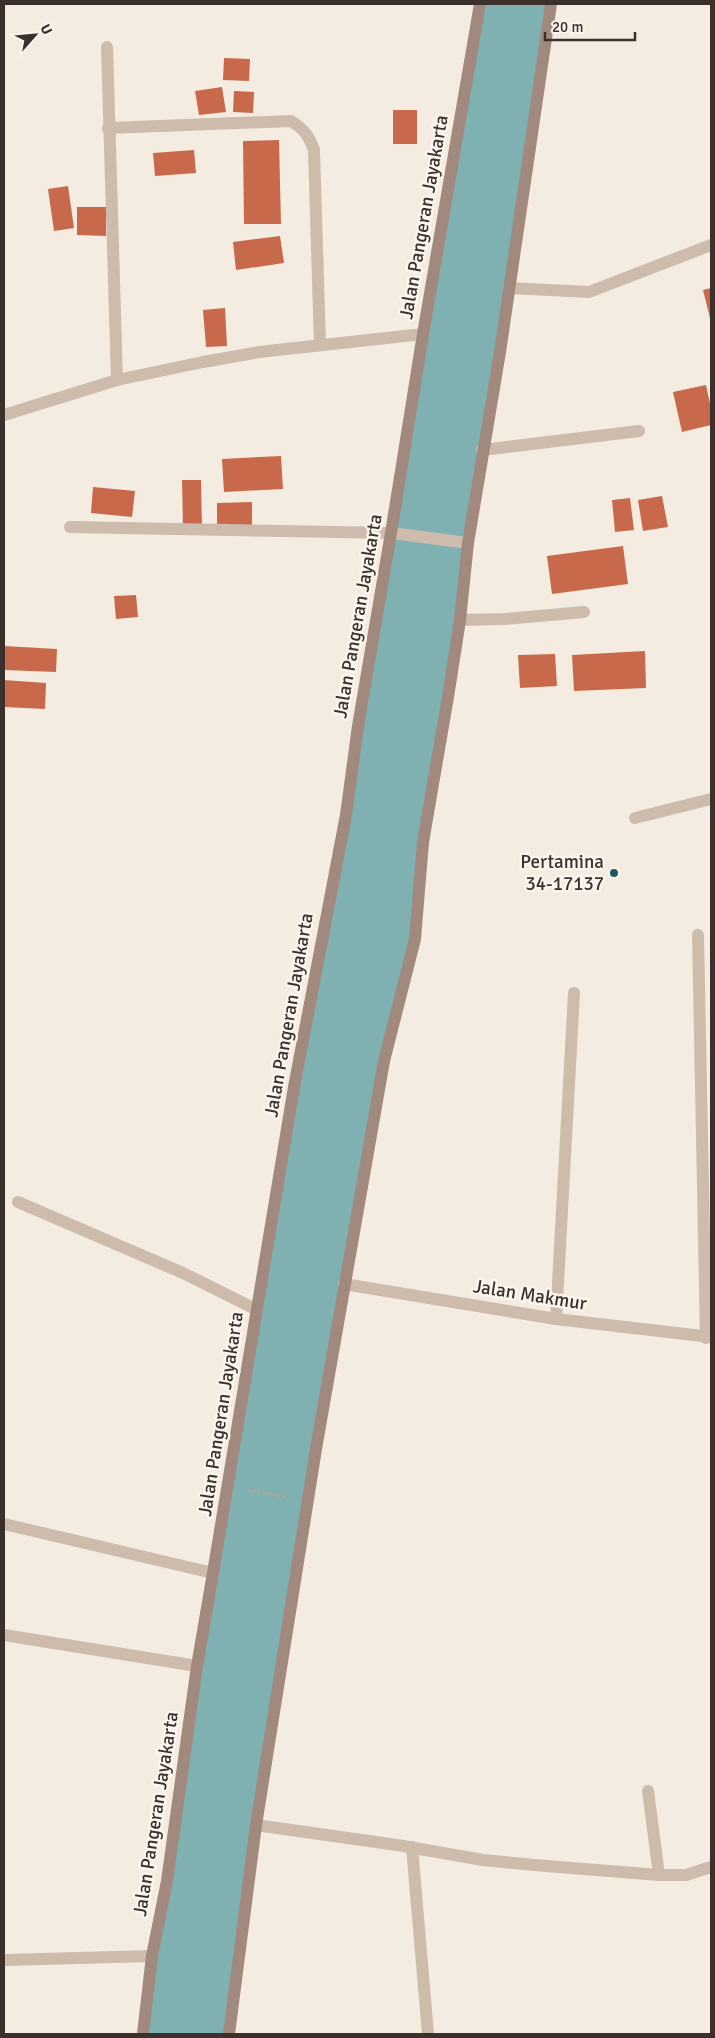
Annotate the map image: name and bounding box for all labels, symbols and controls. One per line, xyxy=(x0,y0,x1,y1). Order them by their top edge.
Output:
north arrow xyxy=(10,10,60,60)
scale bar xyxy=(545,10,635,42)
text: 20 m xyxy=(552,18,583,36)
text: U xyxy=(36,21,56,37)
street label: Jalan Pangeran Jayakarta xyxy=(394,113,454,321)
street label: Jalan Pangeran Jayakarta xyxy=(328,512,388,720)
place label: Pertamina 34-17137 xyxy=(520,850,604,896)
marker: Pertamina 34-17137 xyxy=(608,867,620,879)
street label: Jalan Pangeran Jayakarta xyxy=(259,911,319,1119)
street label: Jalan Makmur xyxy=(472,1274,588,1316)
street label: Jalan Pangeran Jayakarta xyxy=(193,1310,249,1518)
street label: Jalan Pangeran Jayakarta xyxy=(128,1710,184,1918)

